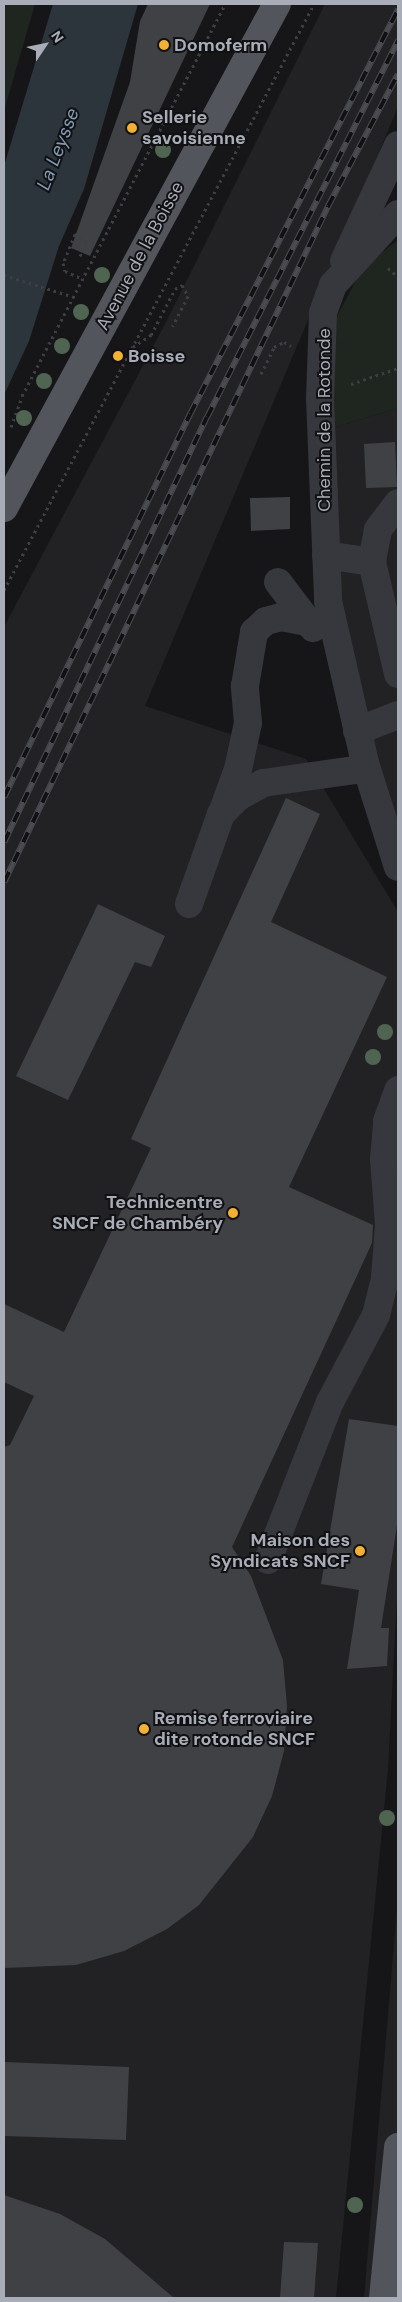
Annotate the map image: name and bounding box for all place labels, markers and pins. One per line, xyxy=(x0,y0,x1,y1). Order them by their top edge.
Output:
place label: Domoferm xyxy=(174,34,267,56)
marker: Domoferm xyxy=(158,39,170,51)
place label: Sellerie savoisienne xyxy=(142,107,246,150)
marker: Sellerie savoisienne xyxy=(126,122,138,134)
place label: Boisse xyxy=(128,345,185,367)
marker: Boisse xyxy=(112,350,124,362)
place label: Technicentre SNCF de Chambéry xyxy=(52,1192,223,1234)
marker: Technicentre SNCF de Chambéry xyxy=(227,1207,239,1219)
place label: Maison des Syndicats SNCF xyxy=(210,1530,350,1572)
marker: Maison des Syndicats SNCF xyxy=(354,1545,366,1557)
place label: Remise ferroviaire dite rotonde SNCF xyxy=(154,1708,315,1750)
marker: Remise ferroviaire dite rotonde SNCF xyxy=(138,1723,150,1735)

